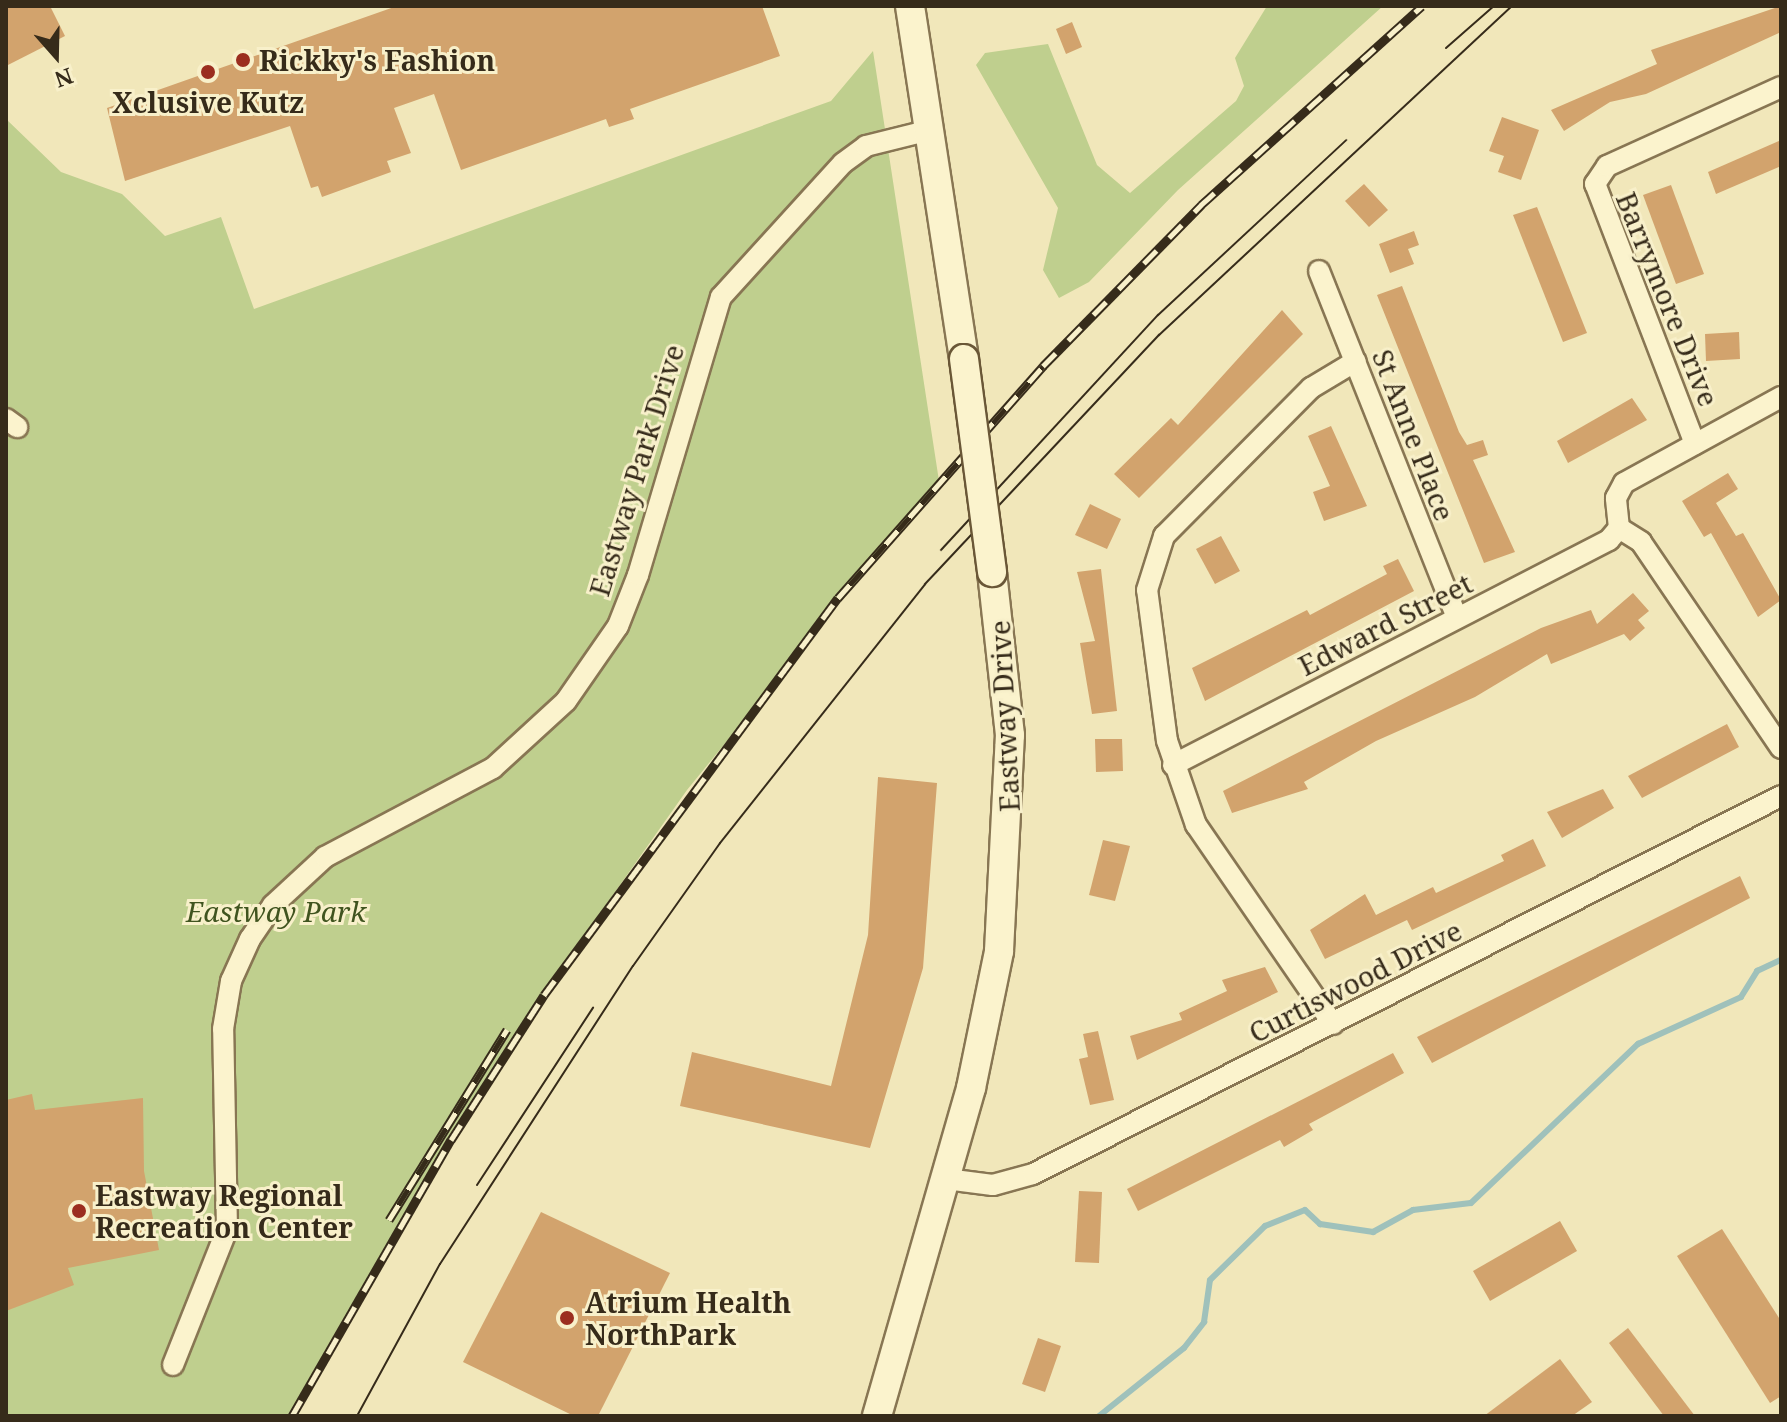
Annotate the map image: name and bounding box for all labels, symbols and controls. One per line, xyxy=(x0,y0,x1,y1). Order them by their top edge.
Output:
north arrow xyxy=(16,16,96,96)
place label: Rickky's Fashion xyxy=(259,43,495,77)
marker: Rickky's Fashion xyxy=(234,51,252,69)
text: N xyxy=(51,61,77,96)
marker: Xclusive Kutz xyxy=(199,63,217,81)
place label: Xclusive Kutz xyxy=(112,85,304,119)
street label: Barrymore Drive xyxy=(1610,187,1726,411)
street label: Eastway Park Drive xyxy=(582,340,690,600)
street label: St Anne Place xyxy=(1366,345,1462,525)
street label: Edward Street xyxy=(1293,566,1477,682)
street label: Eastway Drive xyxy=(982,619,1026,813)
park label: Eastway Park xyxy=(186,894,366,928)
street label: Curtiswood Drive xyxy=(1243,913,1467,1049)
place label: Eastway Regional Recreation Center xyxy=(95,1178,353,1244)
marker: Eastway Regional Recreation Center xyxy=(70,1202,88,1220)
place label: Atrium Health NorthPark xyxy=(585,1285,791,1351)
marker: Atrium Health NorthPark xyxy=(556,1307,578,1329)

